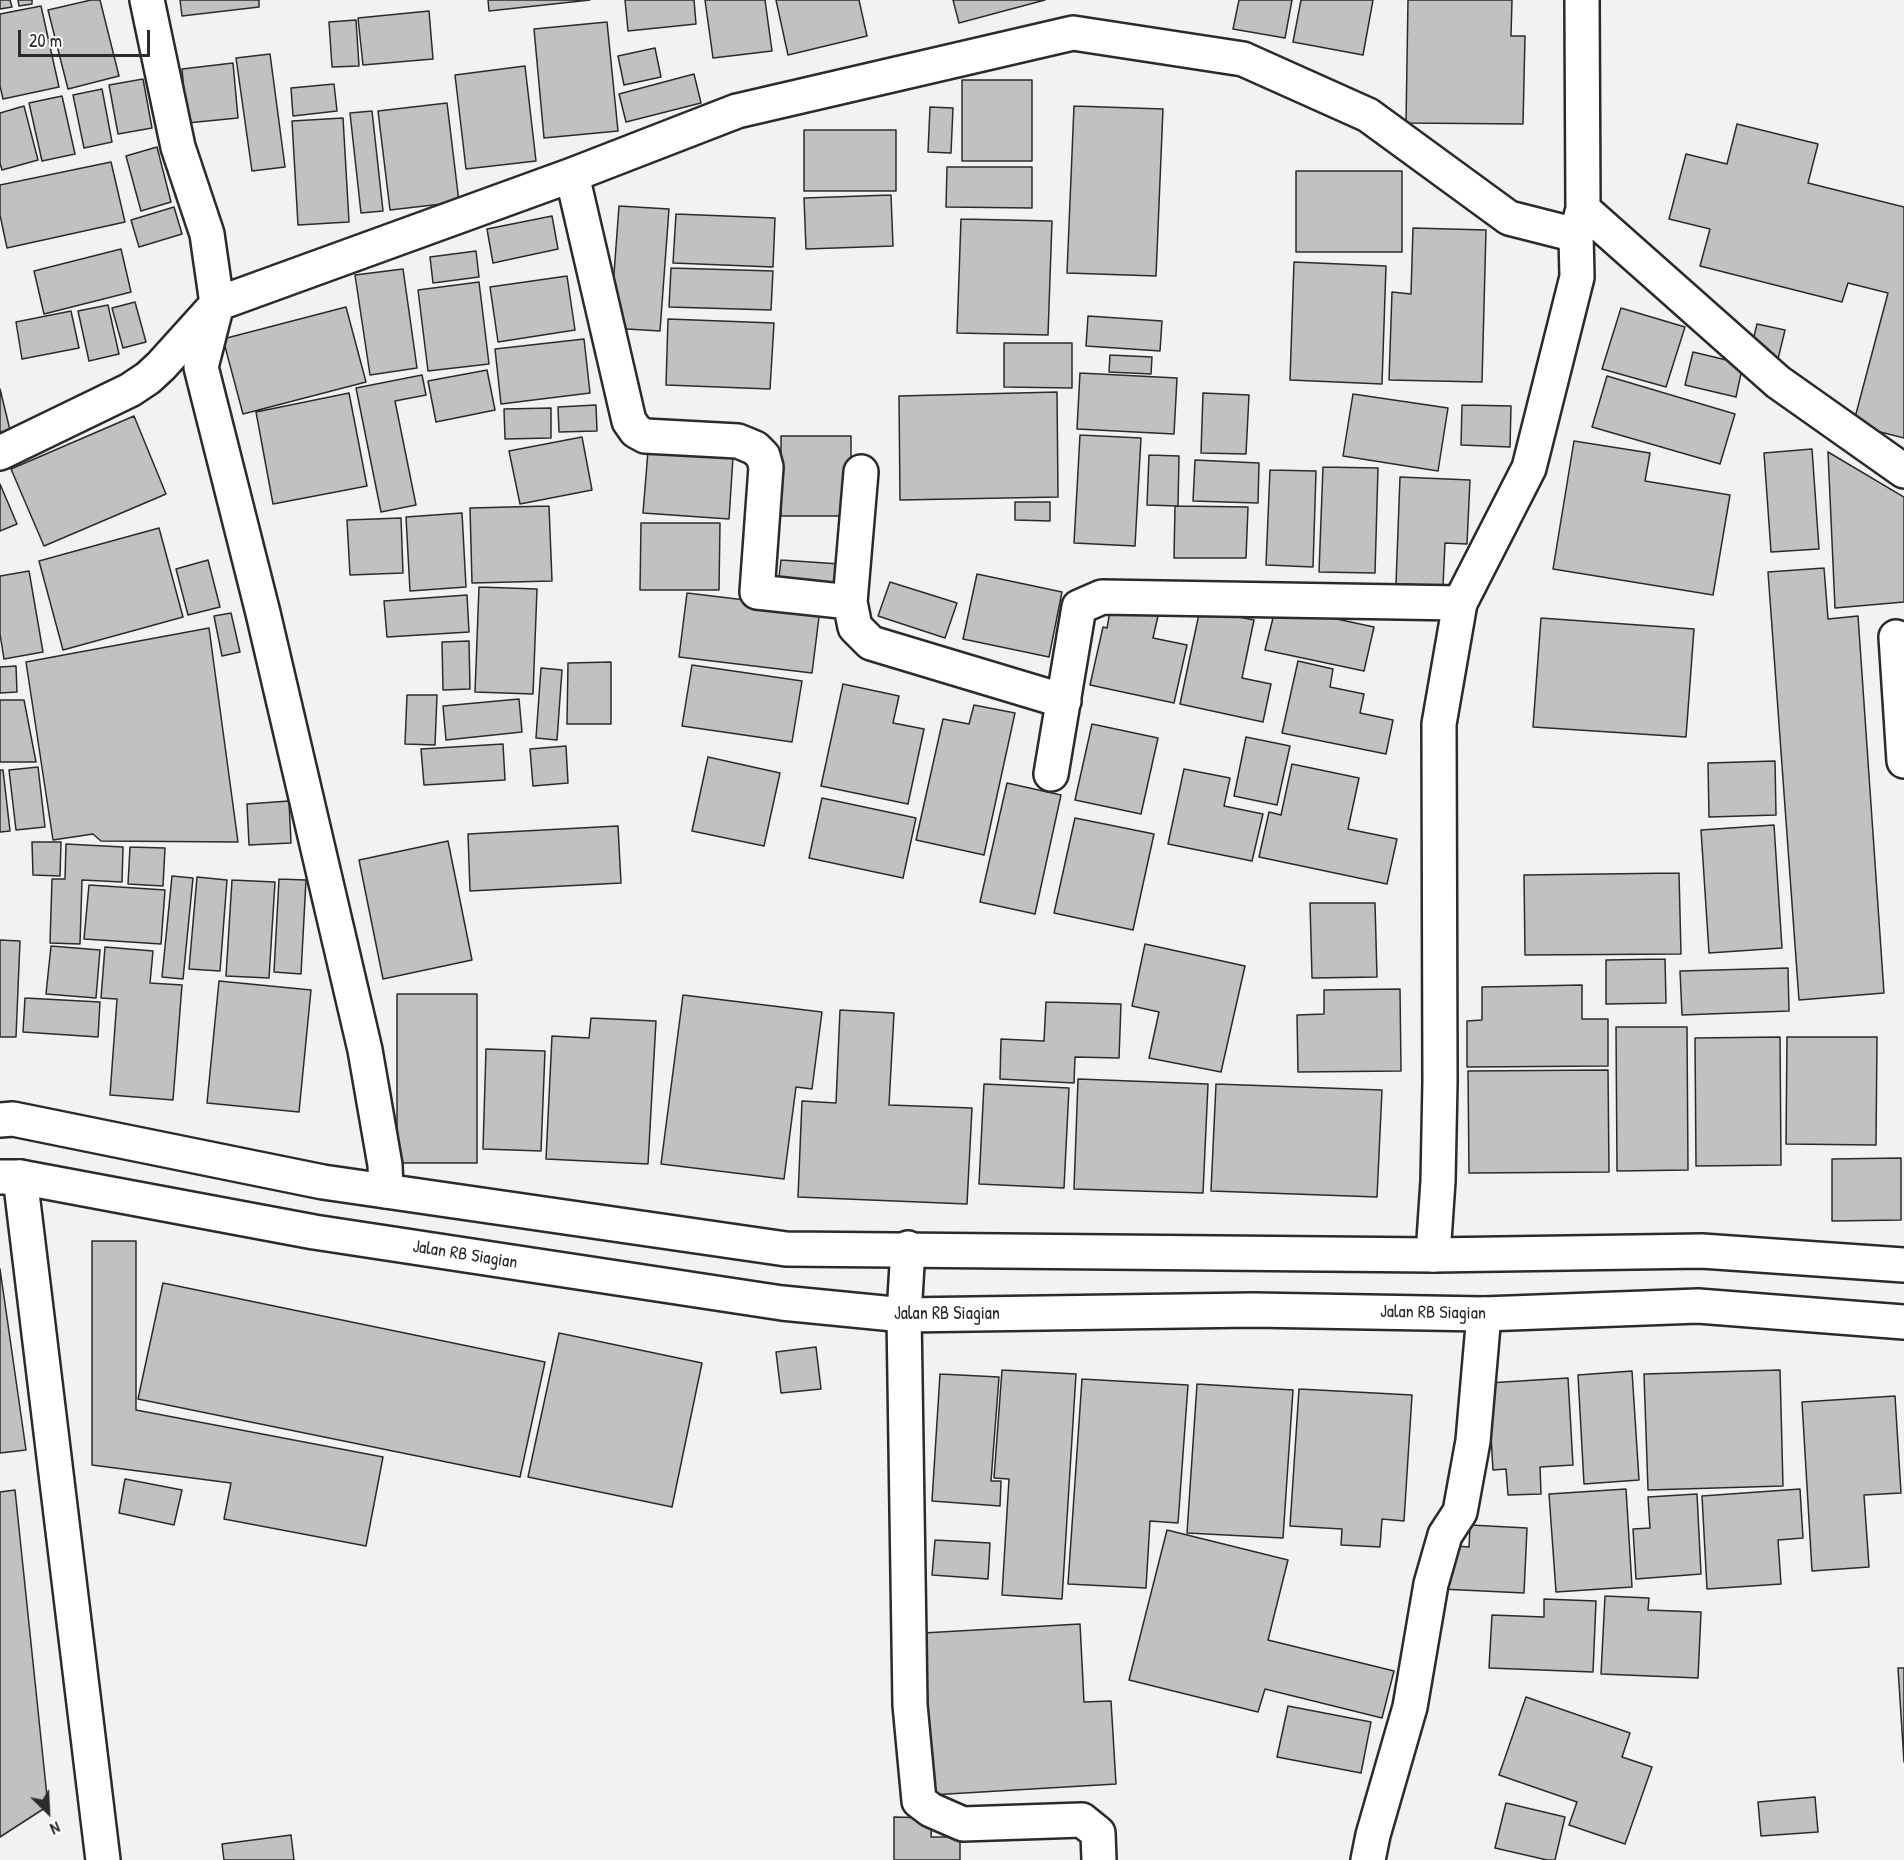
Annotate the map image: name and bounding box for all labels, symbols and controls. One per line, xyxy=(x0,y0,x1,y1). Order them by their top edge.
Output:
scale bar xyxy=(21,18,153,56)
text: 20 m xyxy=(29,28,62,53)
street label: Jalan RB Siagian xyxy=(411,1236,519,1274)
street label: Jalan RB Siagian xyxy=(1380,1301,1486,1325)
street label: Jalan RB Siagian xyxy=(894,1303,1000,1325)
north arrow xyxy=(18,1782,78,1842)
text: N xyxy=(47,1817,64,1840)

